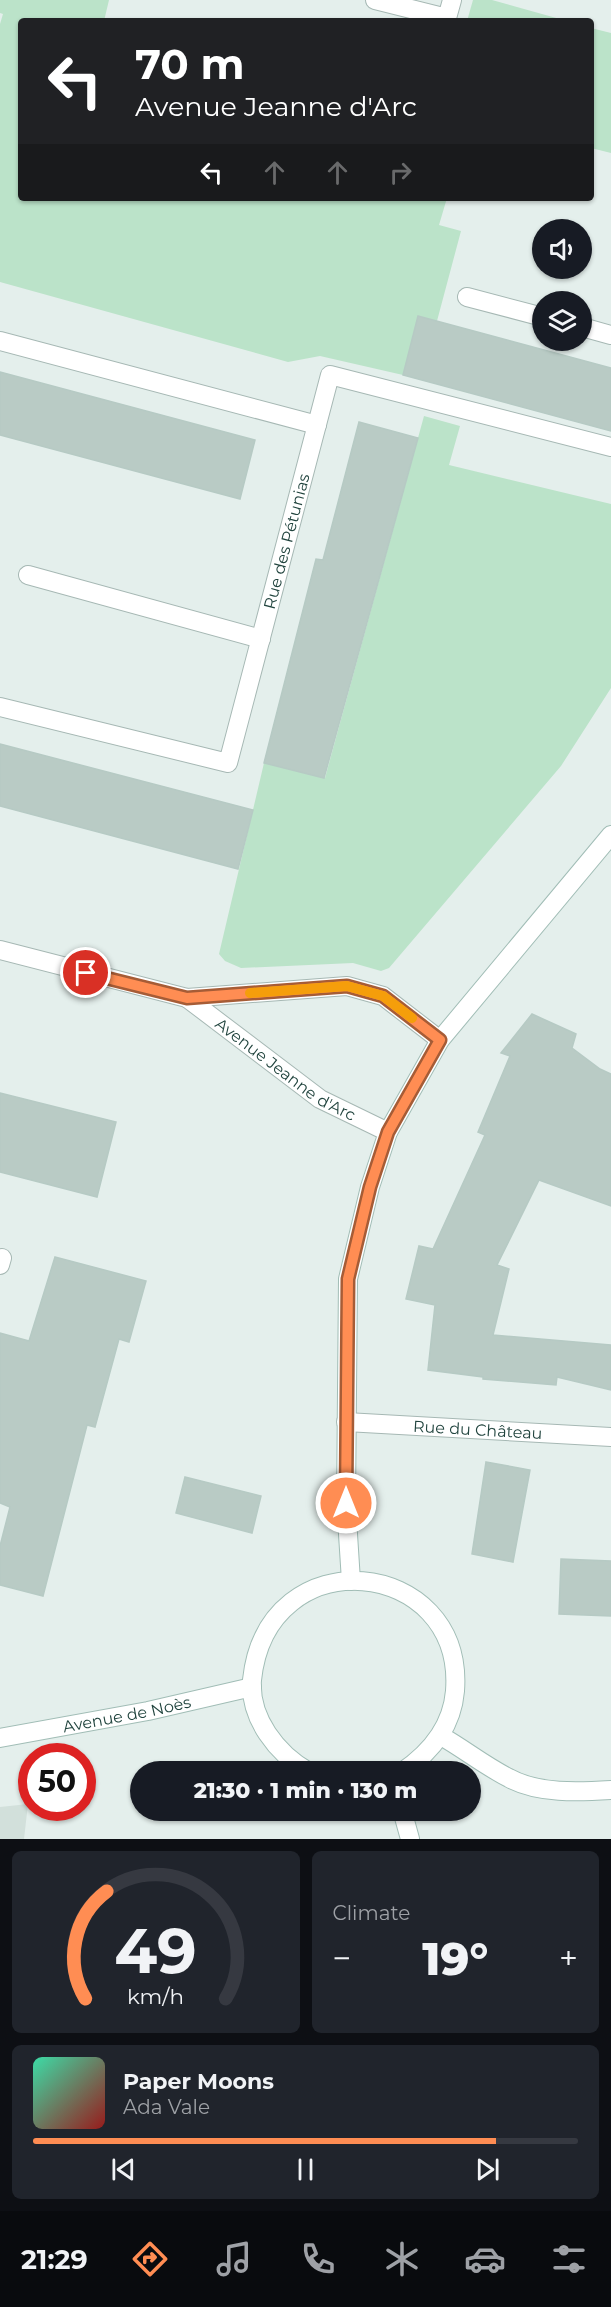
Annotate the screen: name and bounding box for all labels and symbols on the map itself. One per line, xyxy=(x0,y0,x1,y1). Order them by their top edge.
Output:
street label: Rue des Pétunias xyxy=(259,471,313,611)
pin xyxy=(60,947,111,998)
street label: Avenue Jeanne d'Arc xyxy=(212,1014,359,1124)
street label: Rue du Château xyxy=(413,1416,543,1443)
position arrow xyxy=(314,1471,378,1535)
street label: Avenue de Noès xyxy=(61,1692,193,1736)
speed limit sign: 50 xyxy=(18,1743,96,1821)

